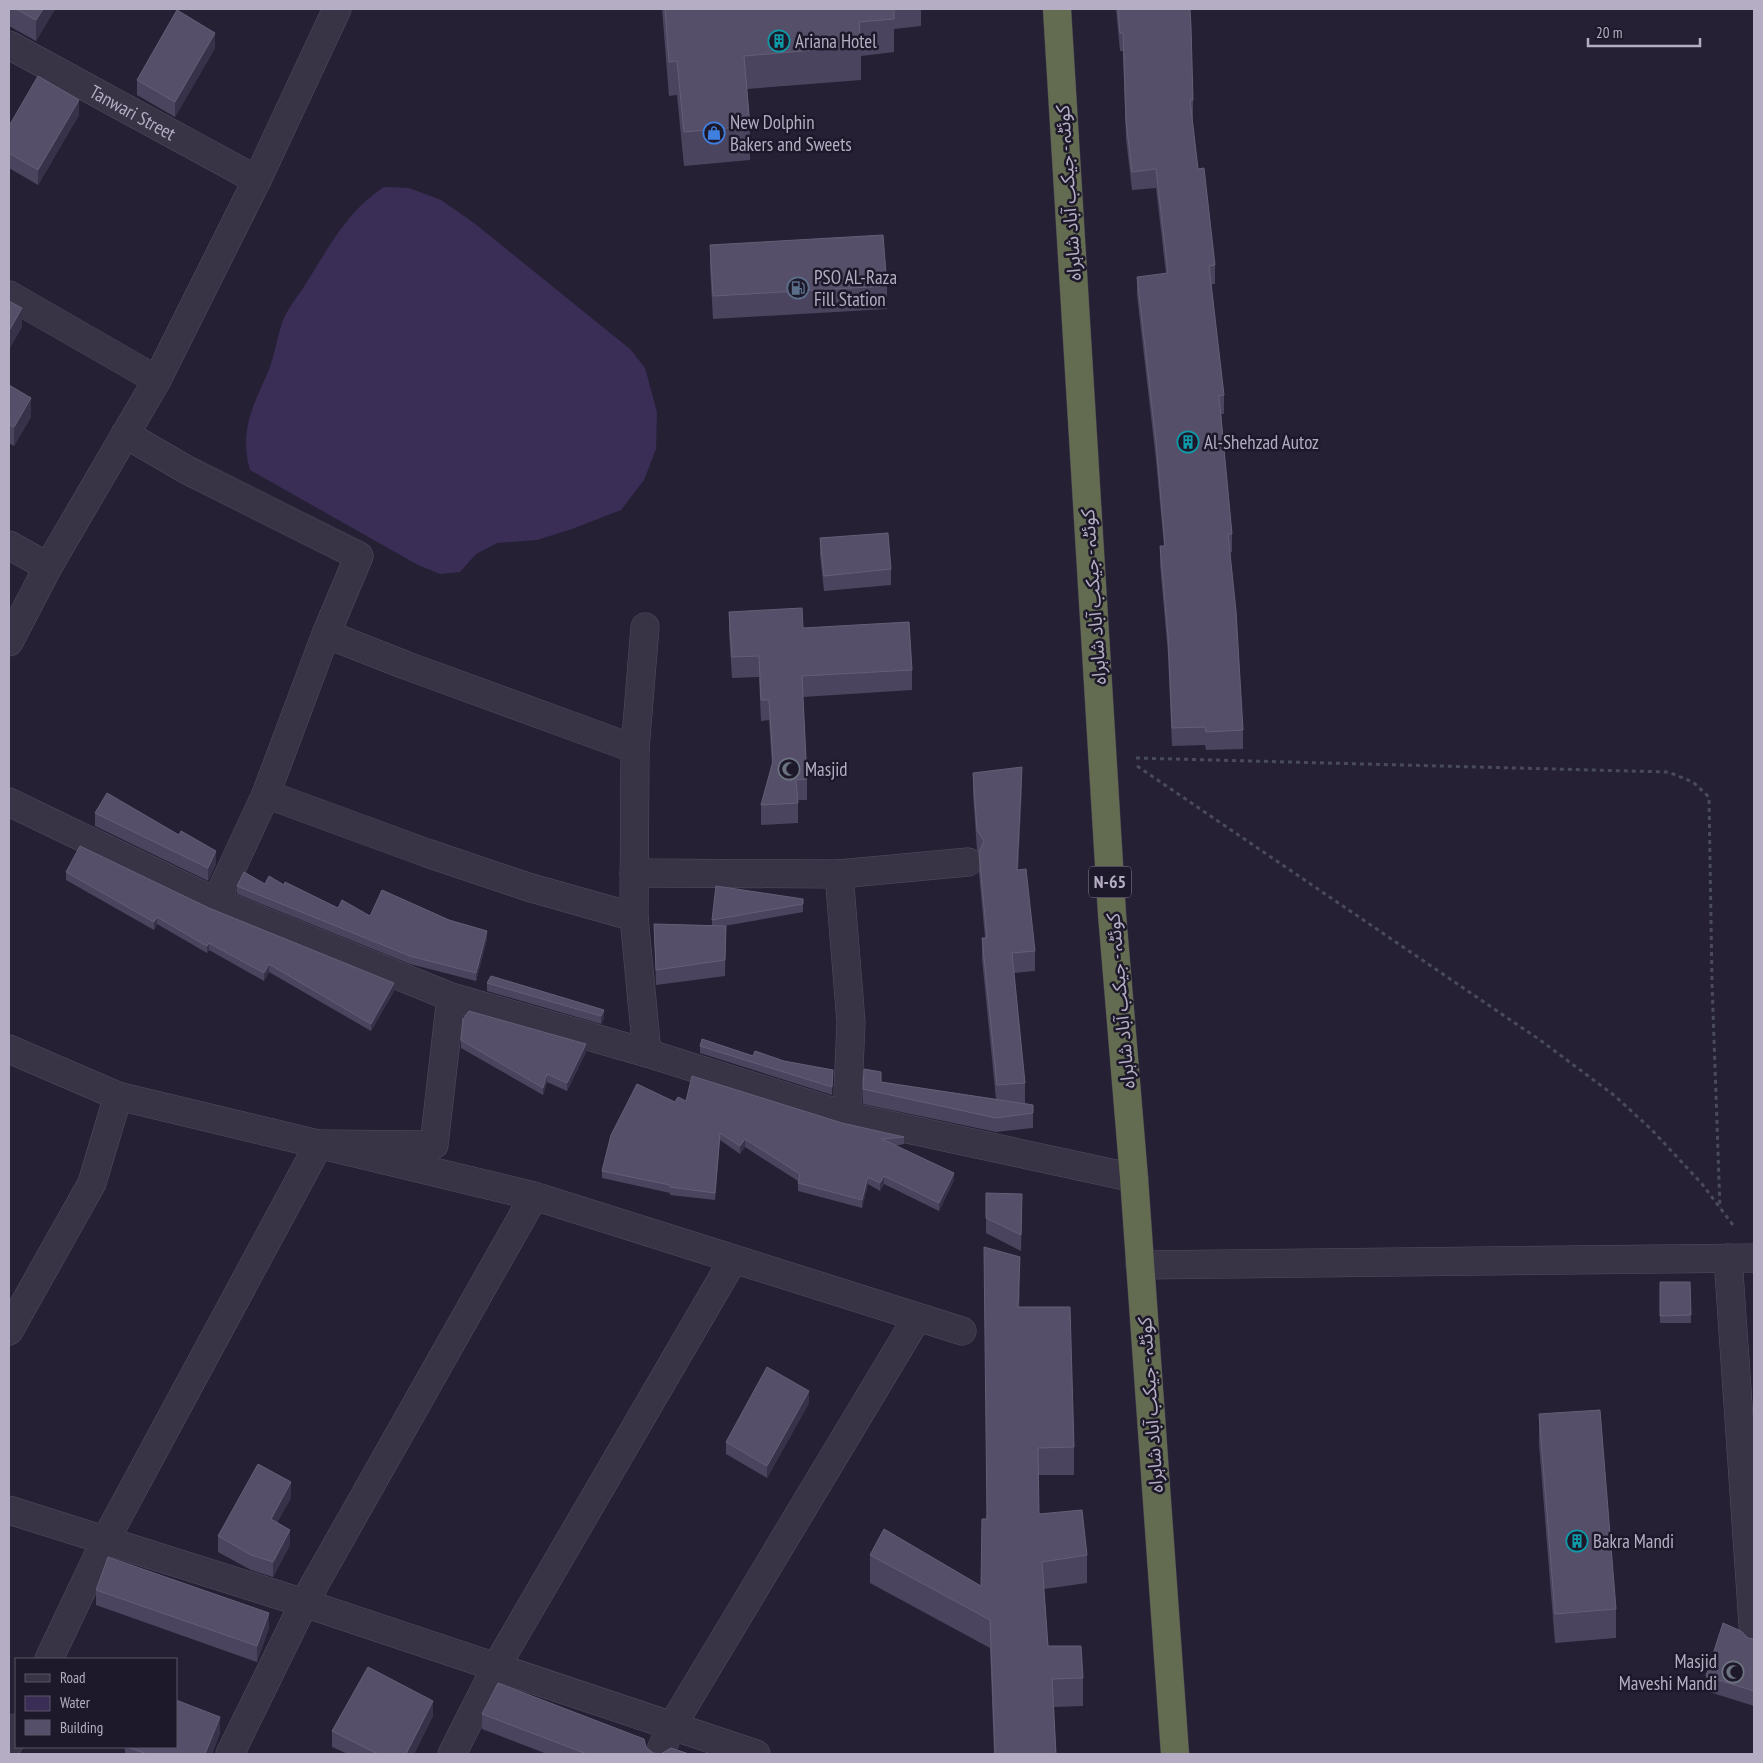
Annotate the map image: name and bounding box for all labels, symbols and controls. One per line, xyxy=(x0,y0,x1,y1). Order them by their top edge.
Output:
scale bar xyxy=(1588,15,1700,47)
text: 20 m xyxy=(1596,23,1622,42)
building icon: Ariana Hotel xyxy=(767,29,791,53)
place label: Ariana Hotel xyxy=(795,29,877,53)
street label: Tanwari Street xyxy=(86,79,181,146)
street label: کوئٹہ - جیکب آباد شاہراہ xyxy=(1050,103,1086,282)
place label: New Dolphin Bakers and Sweets xyxy=(730,110,852,156)
shop icon: New Dolphin Bakers and Sweets xyxy=(702,121,726,145)
place label: PSO AL-Raza Fill Station xyxy=(814,265,897,311)
fuel station icon: PSO AL-Raza Fill Station xyxy=(786,276,810,300)
building icon: Al-Shehzad Autoz xyxy=(1176,430,1200,454)
place label: Al-Shehzad Autoz xyxy=(1204,430,1319,454)
street label: کوئٹہ - جیکب آباد شاہراہ xyxy=(1075,507,1111,686)
mosque icon: Masjid xyxy=(777,757,801,781)
place label: Masjid xyxy=(805,757,848,781)
road number: N-65 xyxy=(1089,866,1131,898)
street label: کوئٹہ - جیکب آباد شاہراہ xyxy=(1100,911,1140,1090)
street label: کوئٹہ - جیکب آباد شاہراہ xyxy=(1132,1315,1168,1494)
building icon: Bakra Mandi xyxy=(1565,1529,1589,1553)
place label: Bakra Mandi xyxy=(1593,1529,1674,1553)
place label: Masjid Maveshi Mandi xyxy=(1619,1649,1717,1695)
legend xyxy=(15,1658,178,1748)
mosque icon: Masjid Maveshi Mandi xyxy=(1721,1660,1745,1684)
text: Road xyxy=(60,1668,86,1687)
text: Water xyxy=(60,1693,91,1712)
text: Building xyxy=(60,1718,103,1737)

